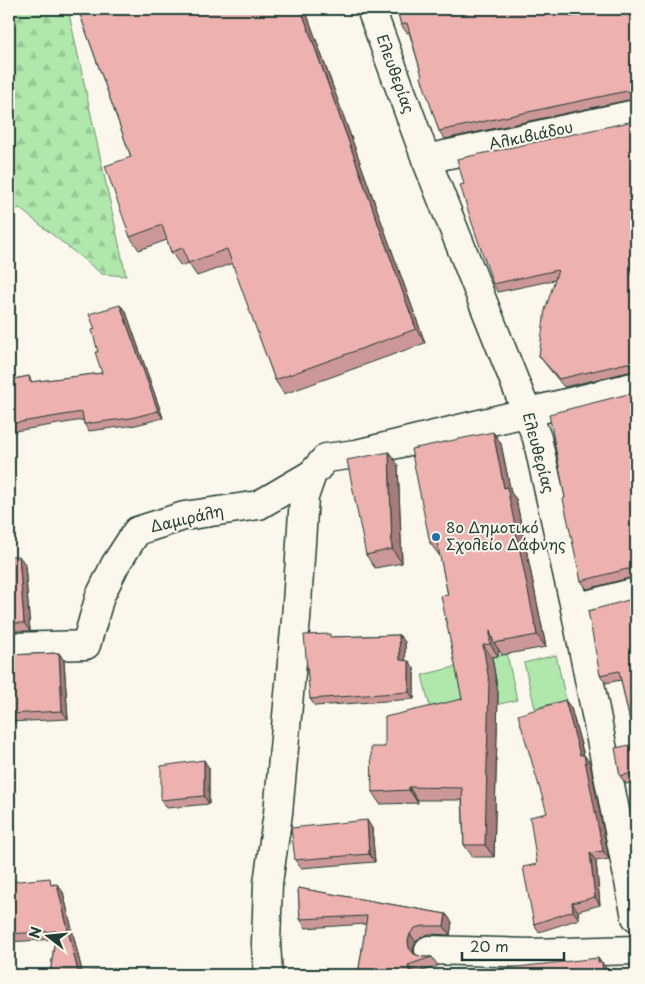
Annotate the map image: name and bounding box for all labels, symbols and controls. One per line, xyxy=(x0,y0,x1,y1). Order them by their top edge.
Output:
street label: Ελευθερίας xyxy=(371,31,421,117)
street label: Αλκιβιάδου xyxy=(486,114,575,155)
street label: Ελευθερίας xyxy=(518,410,561,496)
street label: Δαμιράλη xyxy=(148,498,226,537)
place label: 8ο Δημοτικό Σχολείο Δάφνης xyxy=(446,515,566,555)
marker: 8ο Δημοτικό Σχολείο Δάφνης xyxy=(430,531,442,543)
north arrow xyxy=(22,912,72,962)
text: N xyxy=(23,924,47,941)
scale bar xyxy=(462,929,565,961)
text: 20 m xyxy=(470,934,509,957)

